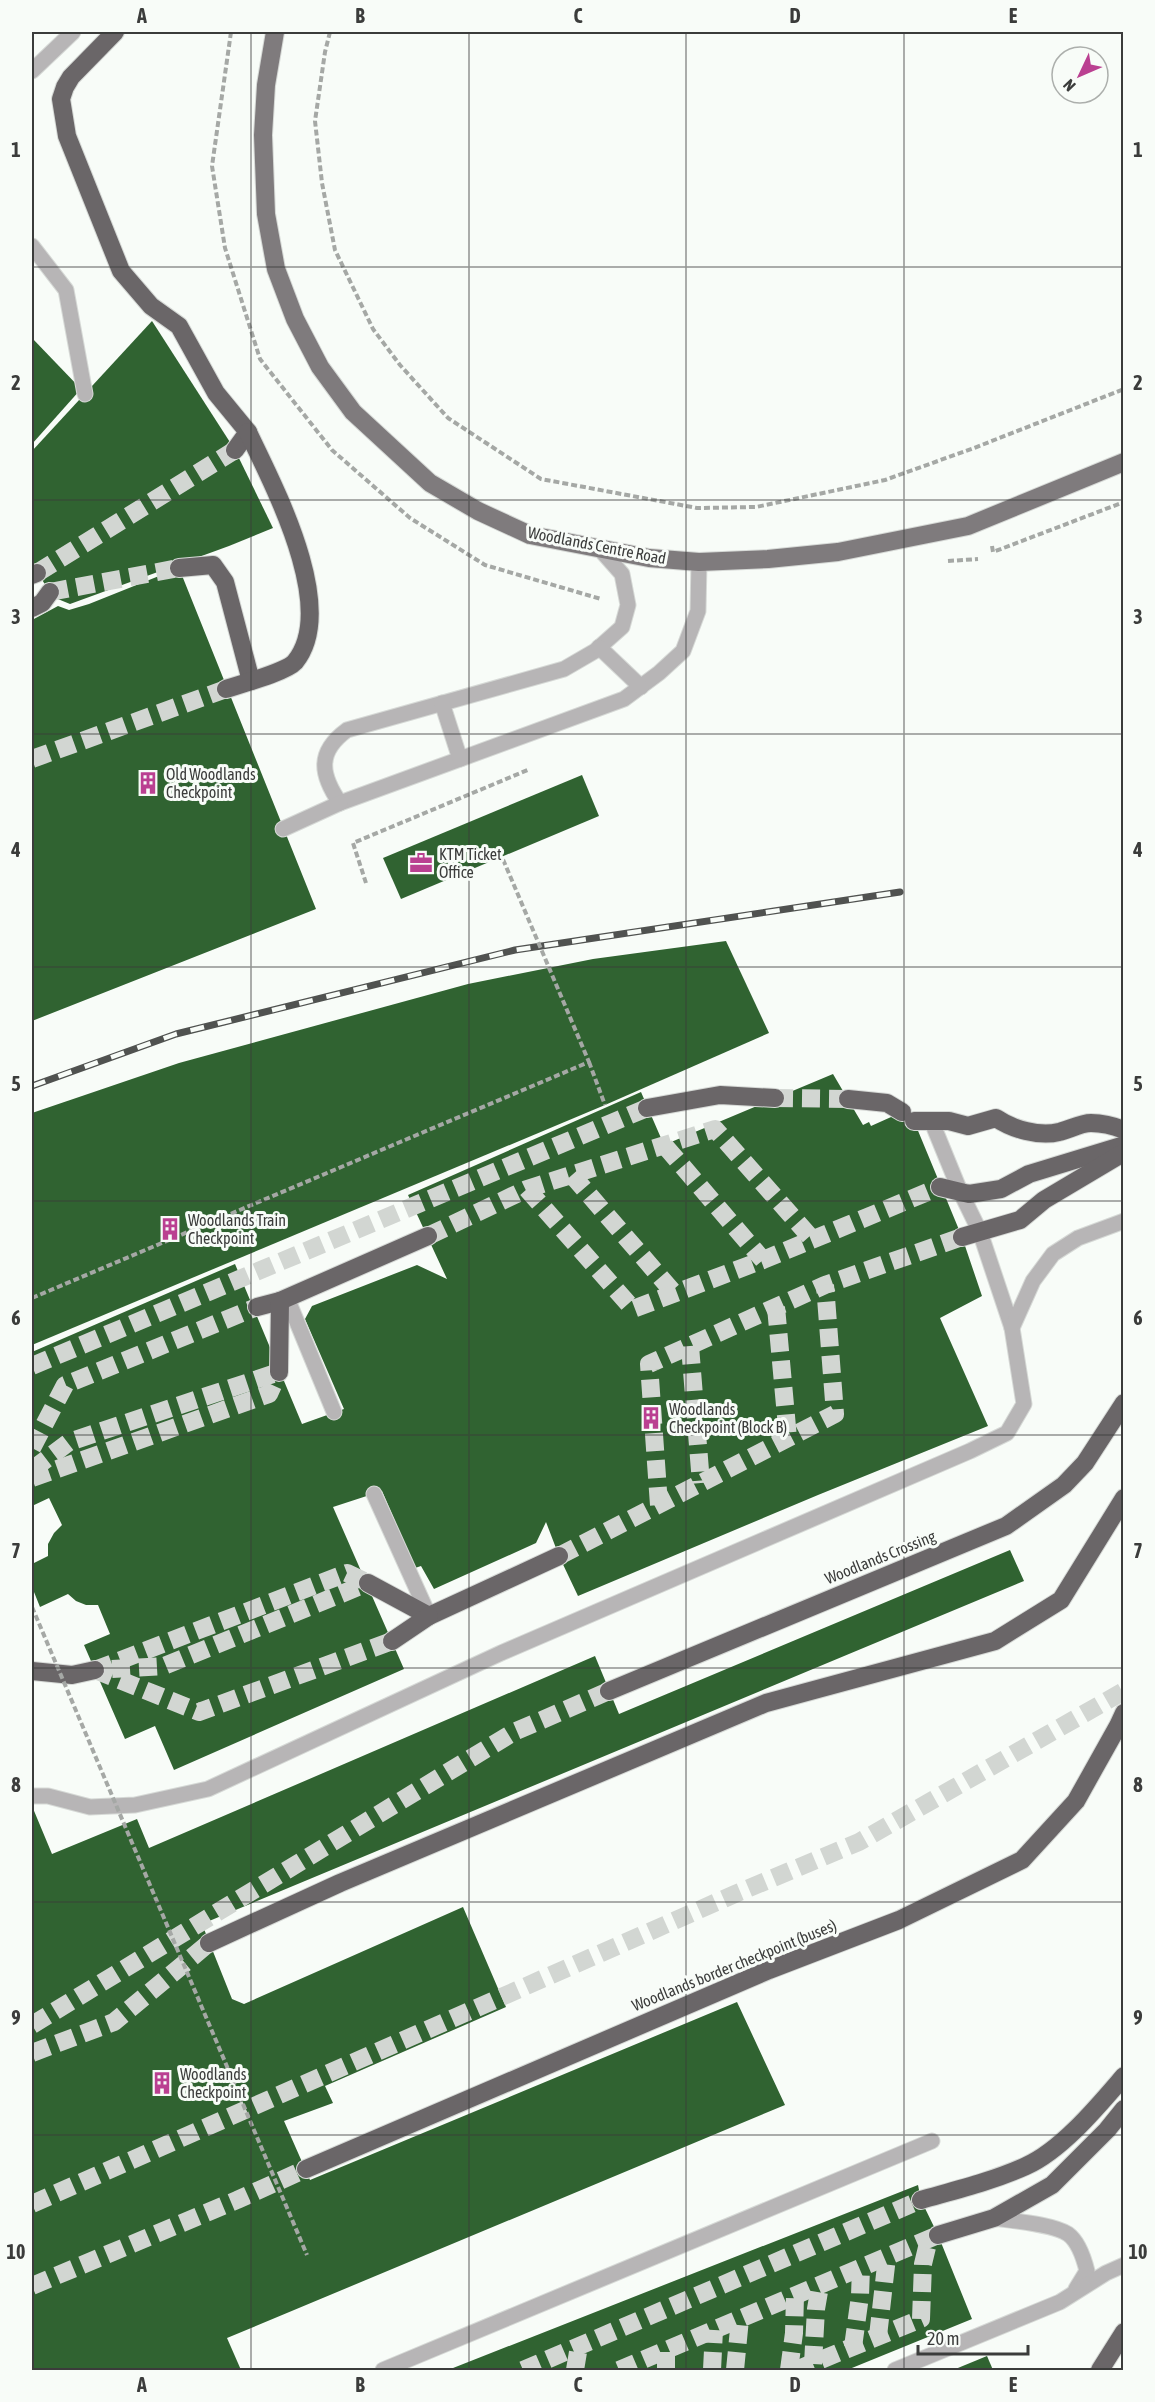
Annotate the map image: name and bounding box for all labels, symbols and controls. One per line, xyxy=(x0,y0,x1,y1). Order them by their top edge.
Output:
text: A xyxy=(136,4,147,27)
text: B xyxy=(355,4,365,27)
text: C xyxy=(574,4,583,27)
text: D xyxy=(789,4,801,27)
text: E xyxy=(1009,4,1018,27)
north arrow xyxy=(1050,45,1110,105)
text: N xyxy=(1059,76,1079,95)
text: 1 xyxy=(11,138,21,161)
text: 1 xyxy=(1133,138,1143,161)
text: 2 xyxy=(11,371,21,394)
text: 2 xyxy=(1133,371,1143,394)
street label: Woodlands Centre Road xyxy=(526,523,668,567)
text: 3 xyxy=(11,605,21,628)
text: 3 xyxy=(1133,605,1143,628)
place label: Old Woodlands Checkpoint xyxy=(166,765,256,802)
building icon: Old Woodlands Checkpoint xyxy=(135,770,161,796)
text: 4 xyxy=(10,838,21,861)
text: 4 xyxy=(1132,838,1143,861)
place label: KTM Ticket Office xyxy=(439,845,502,881)
office icon: KTM Ticket Office xyxy=(408,850,434,876)
text: 5 xyxy=(11,1072,21,1095)
text: 5 xyxy=(1133,1072,1143,1095)
place label: Woodlands Train Checkpoint xyxy=(188,1211,286,1248)
building icon: Woodlands Train Checkpoint xyxy=(157,1216,183,1242)
text: 6 xyxy=(11,1306,21,1329)
text: 6 xyxy=(1133,1306,1143,1329)
place label: Woodlands Checkpoint (Block B) xyxy=(669,1400,787,1437)
building icon: Woodlands Checkpoint (Block B) xyxy=(638,1405,664,1431)
street label: Woodlands Crossing xyxy=(822,1527,938,1588)
text: 7 xyxy=(11,1539,21,1562)
text: 7 xyxy=(1133,1539,1143,1562)
text: 8 xyxy=(11,1773,21,1796)
text: 8 xyxy=(1133,1773,1143,1796)
street label: Woodlands border checkpoint (buses) xyxy=(629,1916,839,2015)
text: 9 xyxy=(11,2006,21,2029)
text: 9 xyxy=(1133,2006,1143,2029)
place label: Woodlands Checkpoint xyxy=(180,2065,247,2102)
building icon: Woodlands Checkpoint xyxy=(149,2070,175,2096)
text: 10 xyxy=(7,2240,25,2263)
text: 10 xyxy=(1129,2240,1147,2263)
scale bar xyxy=(918,2318,1028,2356)
text: 20 m xyxy=(927,2328,959,2349)
text: A xyxy=(136,2373,147,2396)
text: B xyxy=(355,2373,365,2396)
text: C xyxy=(574,2373,583,2396)
text: D xyxy=(789,2373,801,2396)
text: E xyxy=(1009,2373,1018,2396)

